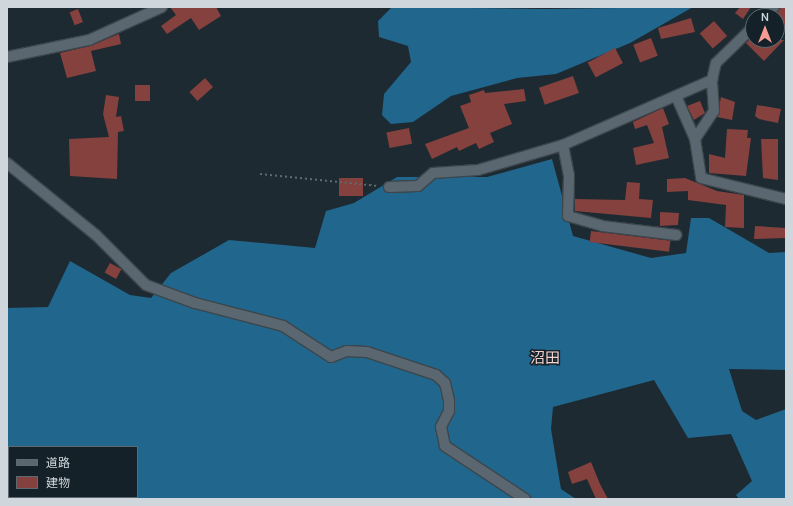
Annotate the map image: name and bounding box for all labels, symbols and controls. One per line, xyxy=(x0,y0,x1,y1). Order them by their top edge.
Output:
north arrow xyxy=(745,8,785,48)
text: N xyxy=(761,9,769,24)
district label: 沼田 xyxy=(530,349,560,367)
legend xyxy=(8,446,138,498)
text: 道路 xyxy=(46,454,70,471)
text: 建物 xyxy=(46,474,70,491)

